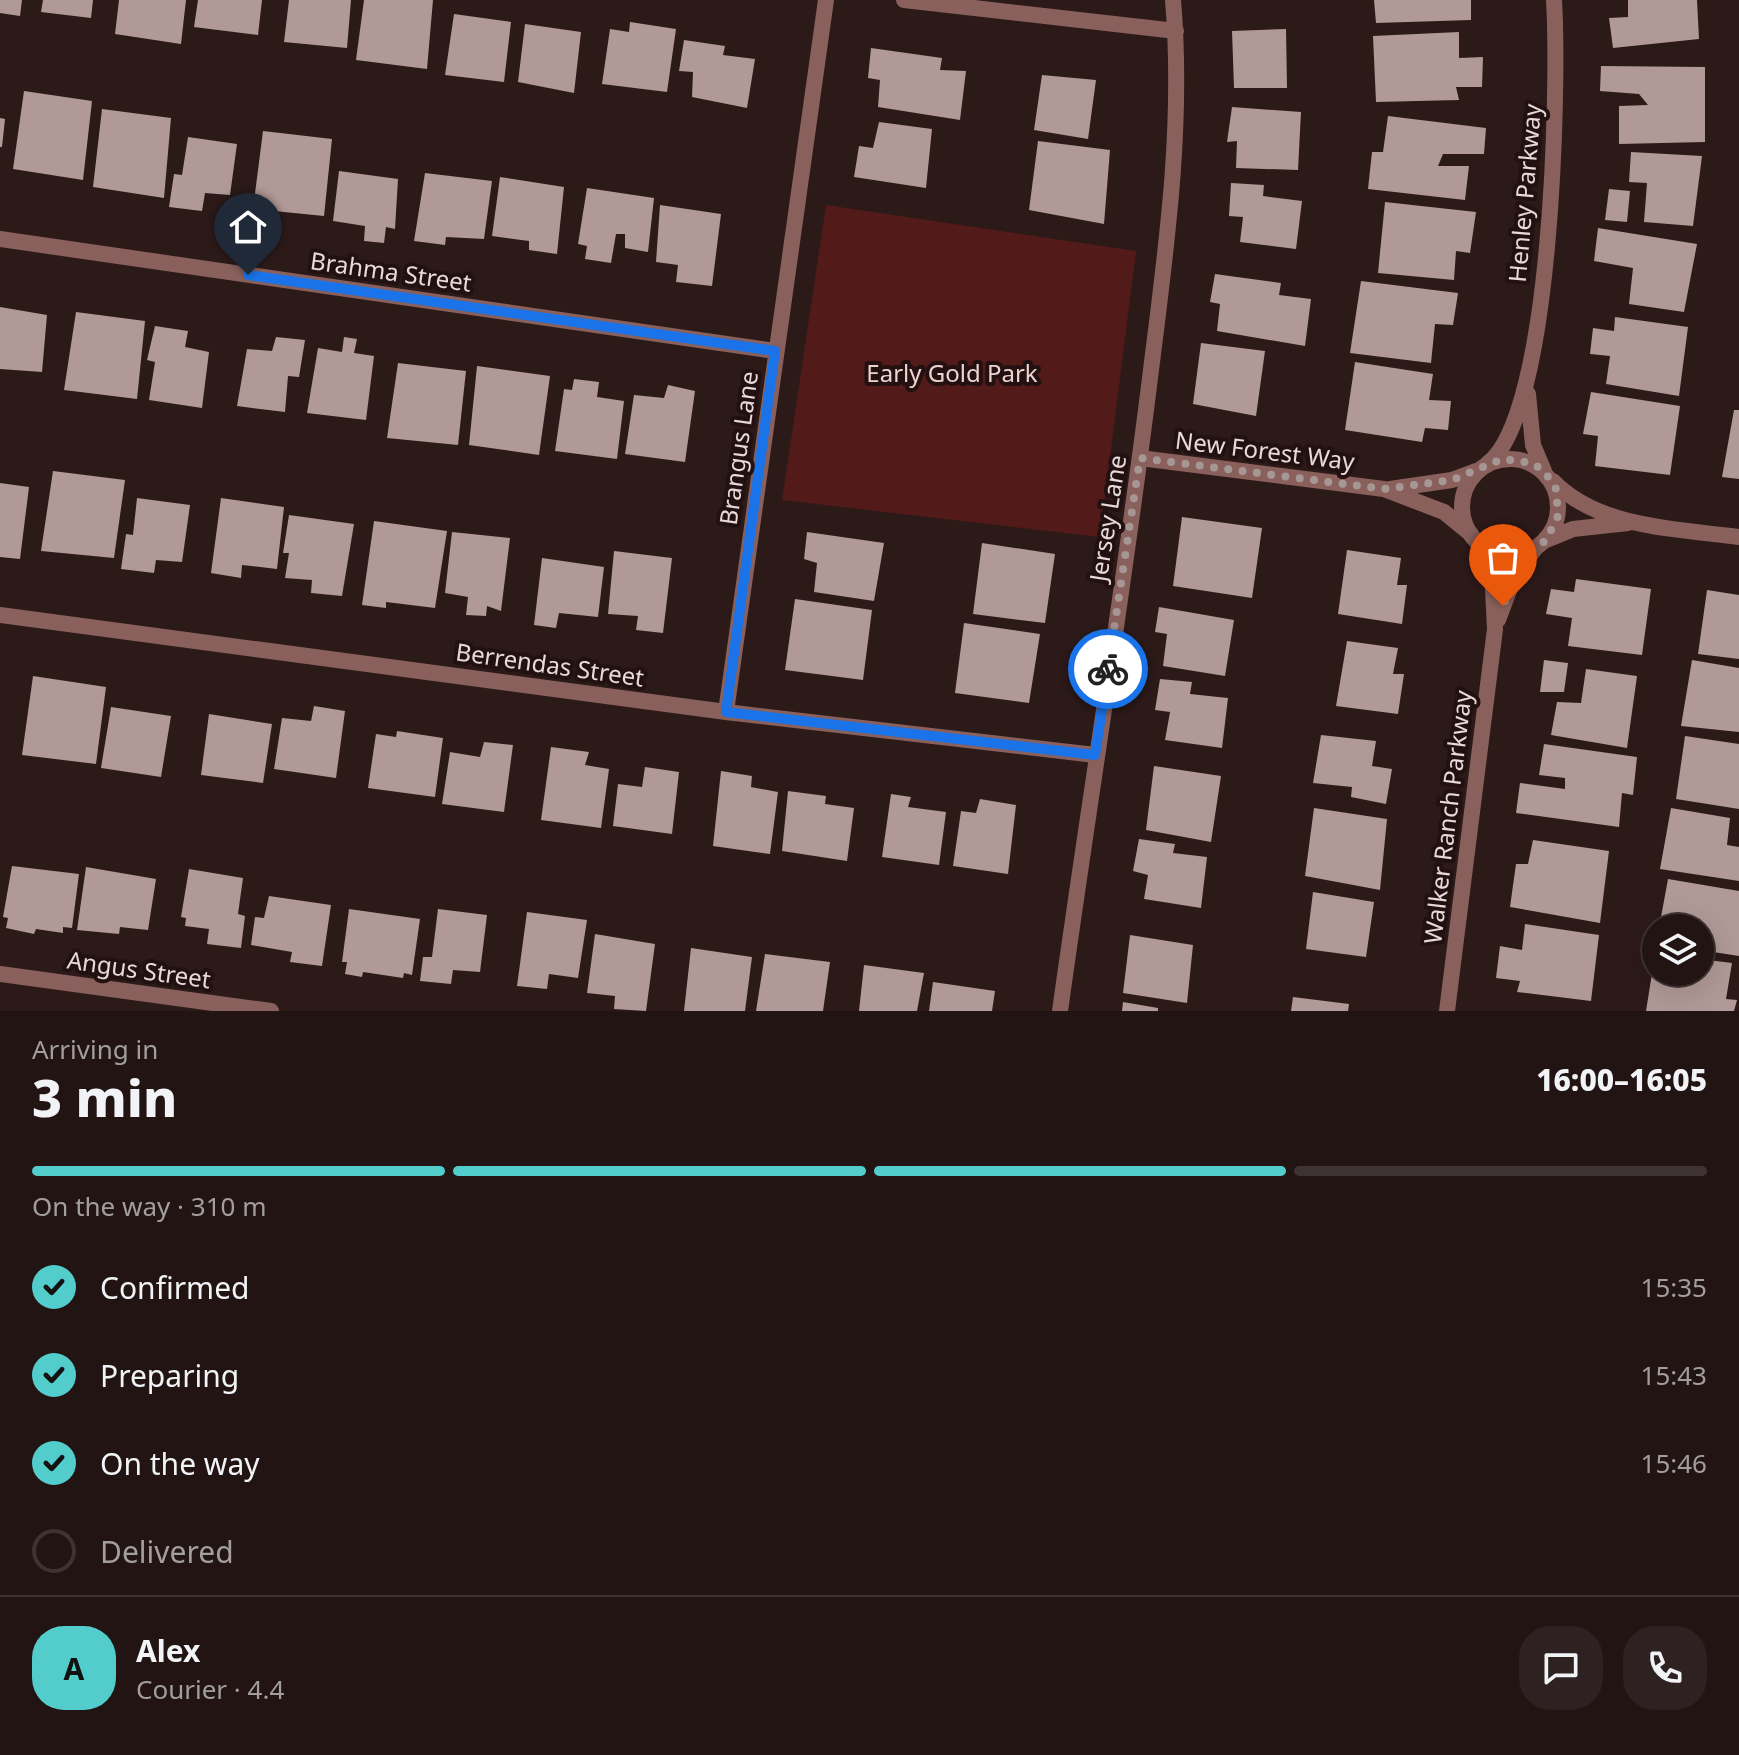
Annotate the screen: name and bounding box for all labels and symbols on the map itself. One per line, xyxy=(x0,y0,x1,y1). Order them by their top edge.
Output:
street label: Henley Parkway xyxy=(1500,102,1548,284)
pin xyxy=(214,193,282,275)
street label: Brahma Street xyxy=(308,243,474,299)
park label: Early Gold Park xyxy=(866,356,1038,389)
street label: Brangus Lane xyxy=(711,369,765,527)
street label: New Forest Way xyxy=(1174,423,1357,477)
street label: Jersey Lane xyxy=(1080,452,1133,585)
pin xyxy=(1469,524,1537,606)
courier xyxy=(1068,629,1148,709)
street label: Berrendas Street xyxy=(454,634,647,694)
street label: Walker Ranch Parkway xyxy=(1415,688,1479,946)
street label: Angus Street xyxy=(65,943,213,995)

